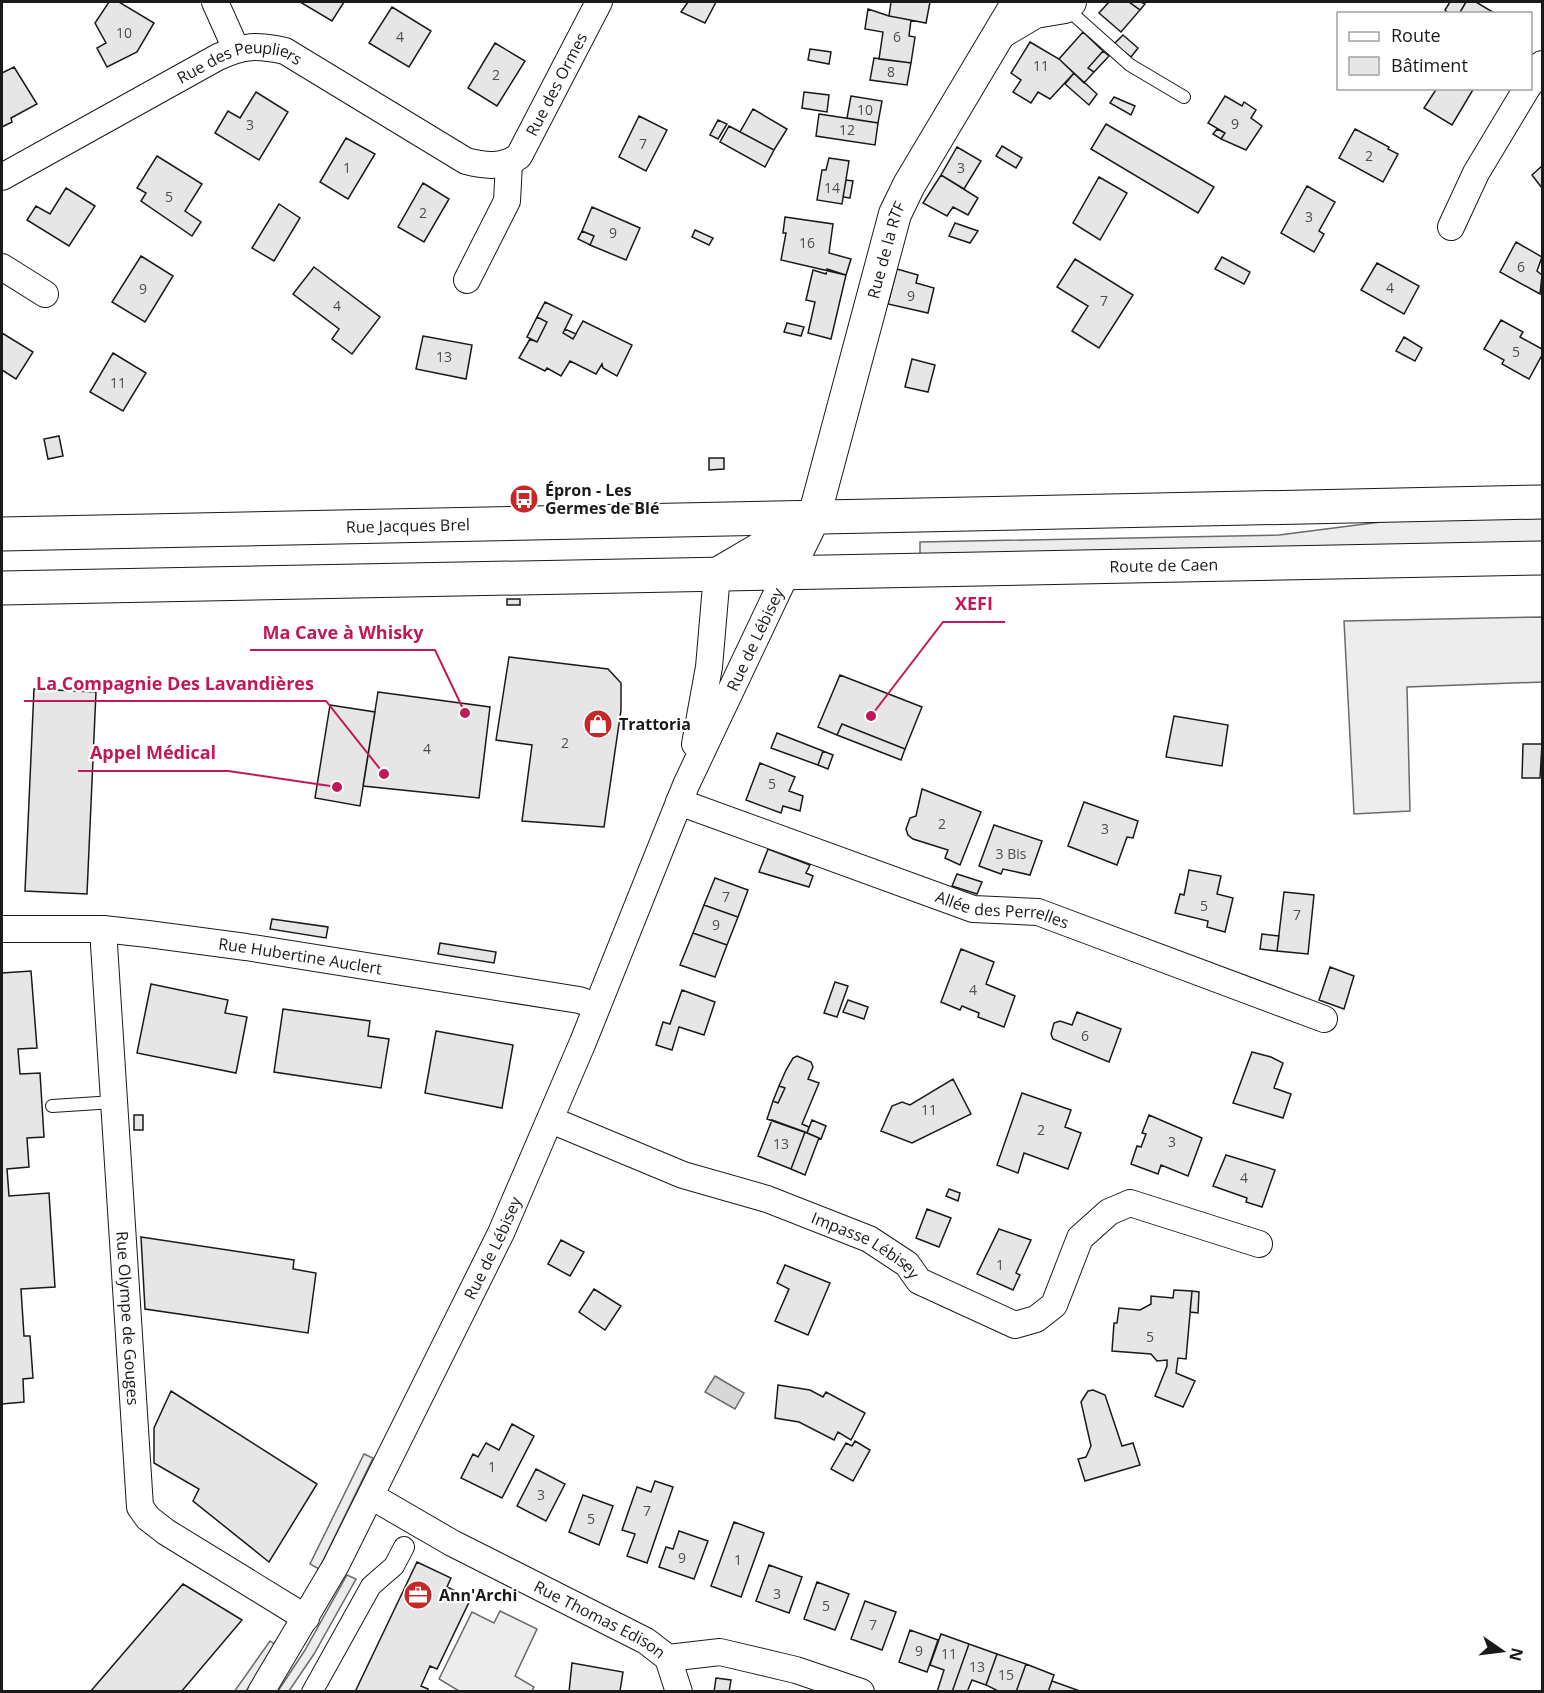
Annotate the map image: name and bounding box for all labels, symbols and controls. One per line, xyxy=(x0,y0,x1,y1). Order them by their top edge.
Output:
legend xyxy=(1337,12,1532,90)
house number: 10 xyxy=(116,23,132,42)
text: Route xyxy=(1391,23,1441,47)
house number: 4 xyxy=(396,27,404,46)
house number: 6 xyxy=(893,27,901,46)
street label: Rue des Ormes xyxy=(520,29,592,140)
street label: Rue des Peupliers xyxy=(173,36,306,89)
text: Bâtiment xyxy=(1391,53,1468,77)
house number: 11 xyxy=(1033,56,1049,75)
house number: 8 xyxy=(887,62,895,81)
house number: 2 xyxy=(492,65,500,84)
house number: 10 xyxy=(857,100,873,119)
house number: 9 xyxy=(1231,114,1239,133)
house number: 3 xyxy=(246,115,254,134)
house number: 12 xyxy=(839,120,855,139)
house number: 7 xyxy=(639,134,647,153)
house number: 2 xyxy=(1365,146,1373,165)
house number: 1 xyxy=(343,158,351,177)
house number: 3 xyxy=(957,158,965,177)
house number: 14 xyxy=(824,178,840,197)
house number: 5 xyxy=(165,187,173,206)
street label: Rue de la RTF xyxy=(862,198,910,301)
house number: 2 xyxy=(419,203,427,222)
house number: 3 xyxy=(1305,207,1313,226)
house number: 9 xyxy=(609,223,617,242)
house number: 16 xyxy=(799,233,815,252)
house number: 6 xyxy=(1517,257,1525,276)
house number: 4 xyxy=(1386,278,1394,297)
house number: 9 xyxy=(139,279,147,298)
house number: 9 xyxy=(907,286,915,305)
house number: 7 xyxy=(1100,291,1108,310)
house number: 4 xyxy=(333,296,341,315)
house number: 5 xyxy=(1512,342,1520,361)
house number: 13 xyxy=(436,347,452,366)
house number: 11 xyxy=(110,373,126,392)
place label: Épron - Les Germes de Blé xyxy=(545,479,659,519)
bus stop icon: Épron - Les Germes de Blé xyxy=(508,483,540,515)
street label: Rue Jacques Brel xyxy=(346,513,470,538)
street label: Route de Caen xyxy=(1109,553,1218,577)
street label: Rue de Lébisey xyxy=(721,583,789,695)
callout: XEFI xyxy=(943,586,1005,622)
text: XEFI xyxy=(955,591,993,615)
callout: Ma Cave à Whisky xyxy=(250,614,435,650)
text: Ma Cave à Whisky xyxy=(262,620,424,644)
callout: La Compagnie Des Lavandières xyxy=(24,665,326,701)
text: La Compagnie Des Lavandières xyxy=(36,671,314,695)
shop icon: Trattoria xyxy=(582,708,614,740)
place label: Trattoria xyxy=(619,713,691,735)
house number: 2 xyxy=(561,733,569,752)
callout: Appel Médical xyxy=(78,735,228,771)
house number: 4 xyxy=(423,739,431,758)
text: Appel Médical xyxy=(90,740,216,764)
house number: 5 xyxy=(768,774,776,793)
house number: 2 xyxy=(938,814,946,833)
house number: 3 xyxy=(1101,819,1109,838)
house number: 3 Bis xyxy=(996,844,1027,863)
street label: Allée des Perrelles xyxy=(933,885,1072,934)
house number: 7 xyxy=(722,887,730,906)
house number: 5 xyxy=(1200,896,1208,915)
house number: 7 xyxy=(1293,905,1301,924)
house number: 9 xyxy=(712,915,720,934)
street label: Rue Hubertine Auclert xyxy=(217,932,384,980)
house number: 4 xyxy=(969,980,977,999)
house number: 6 xyxy=(1081,1026,1089,1045)
house number: 11 xyxy=(921,1100,937,1119)
house number: 2 xyxy=(1037,1120,1045,1139)
house number: 3 xyxy=(1168,1132,1176,1151)
house number: 13 xyxy=(773,1134,789,1153)
house number: 4 xyxy=(1240,1168,1248,1187)
street label: Rue de Lébisey xyxy=(459,1192,527,1303)
street label: Impasse Lébisey xyxy=(808,1206,926,1284)
street label: Rue Olympe de Gouges xyxy=(111,1230,144,1406)
house number: 1 xyxy=(996,1255,1004,1274)
house number: 5 xyxy=(1146,1327,1154,1346)
house number: 1 xyxy=(488,1457,496,1476)
house number: 3 xyxy=(537,1485,545,1504)
house number: 7 xyxy=(643,1501,651,1520)
house number: 5 xyxy=(587,1509,595,1528)
house number: 9 xyxy=(678,1548,686,1567)
house number: 1 xyxy=(734,1550,742,1569)
street label: Rue Thomas Edison xyxy=(530,1575,670,1663)
office icon: Ann'Archi xyxy=(402,1579,434,1611)
place label: Ann'Archi xyxy=(439,1584,517,1606)
house number: 3 xyxy=(773,1584,781,1603)
house number: 5 xyxy=(822,1596,830,1615)
house number: 7 xyxy=(869,1615,877,1634)
north arrow xyxy=(1472,1621,1532,1681)
house number: 9 xyxy=(915,1641,923,1660)
house number: 11 xyxy=(941,1644,957,1663)
text: N xyxy=(1504,1646,1529,1664)
house number: 13 xyxy=(969,1657,985,1676)
house number: 15 xyxy=(998,1665,1014,1684)

